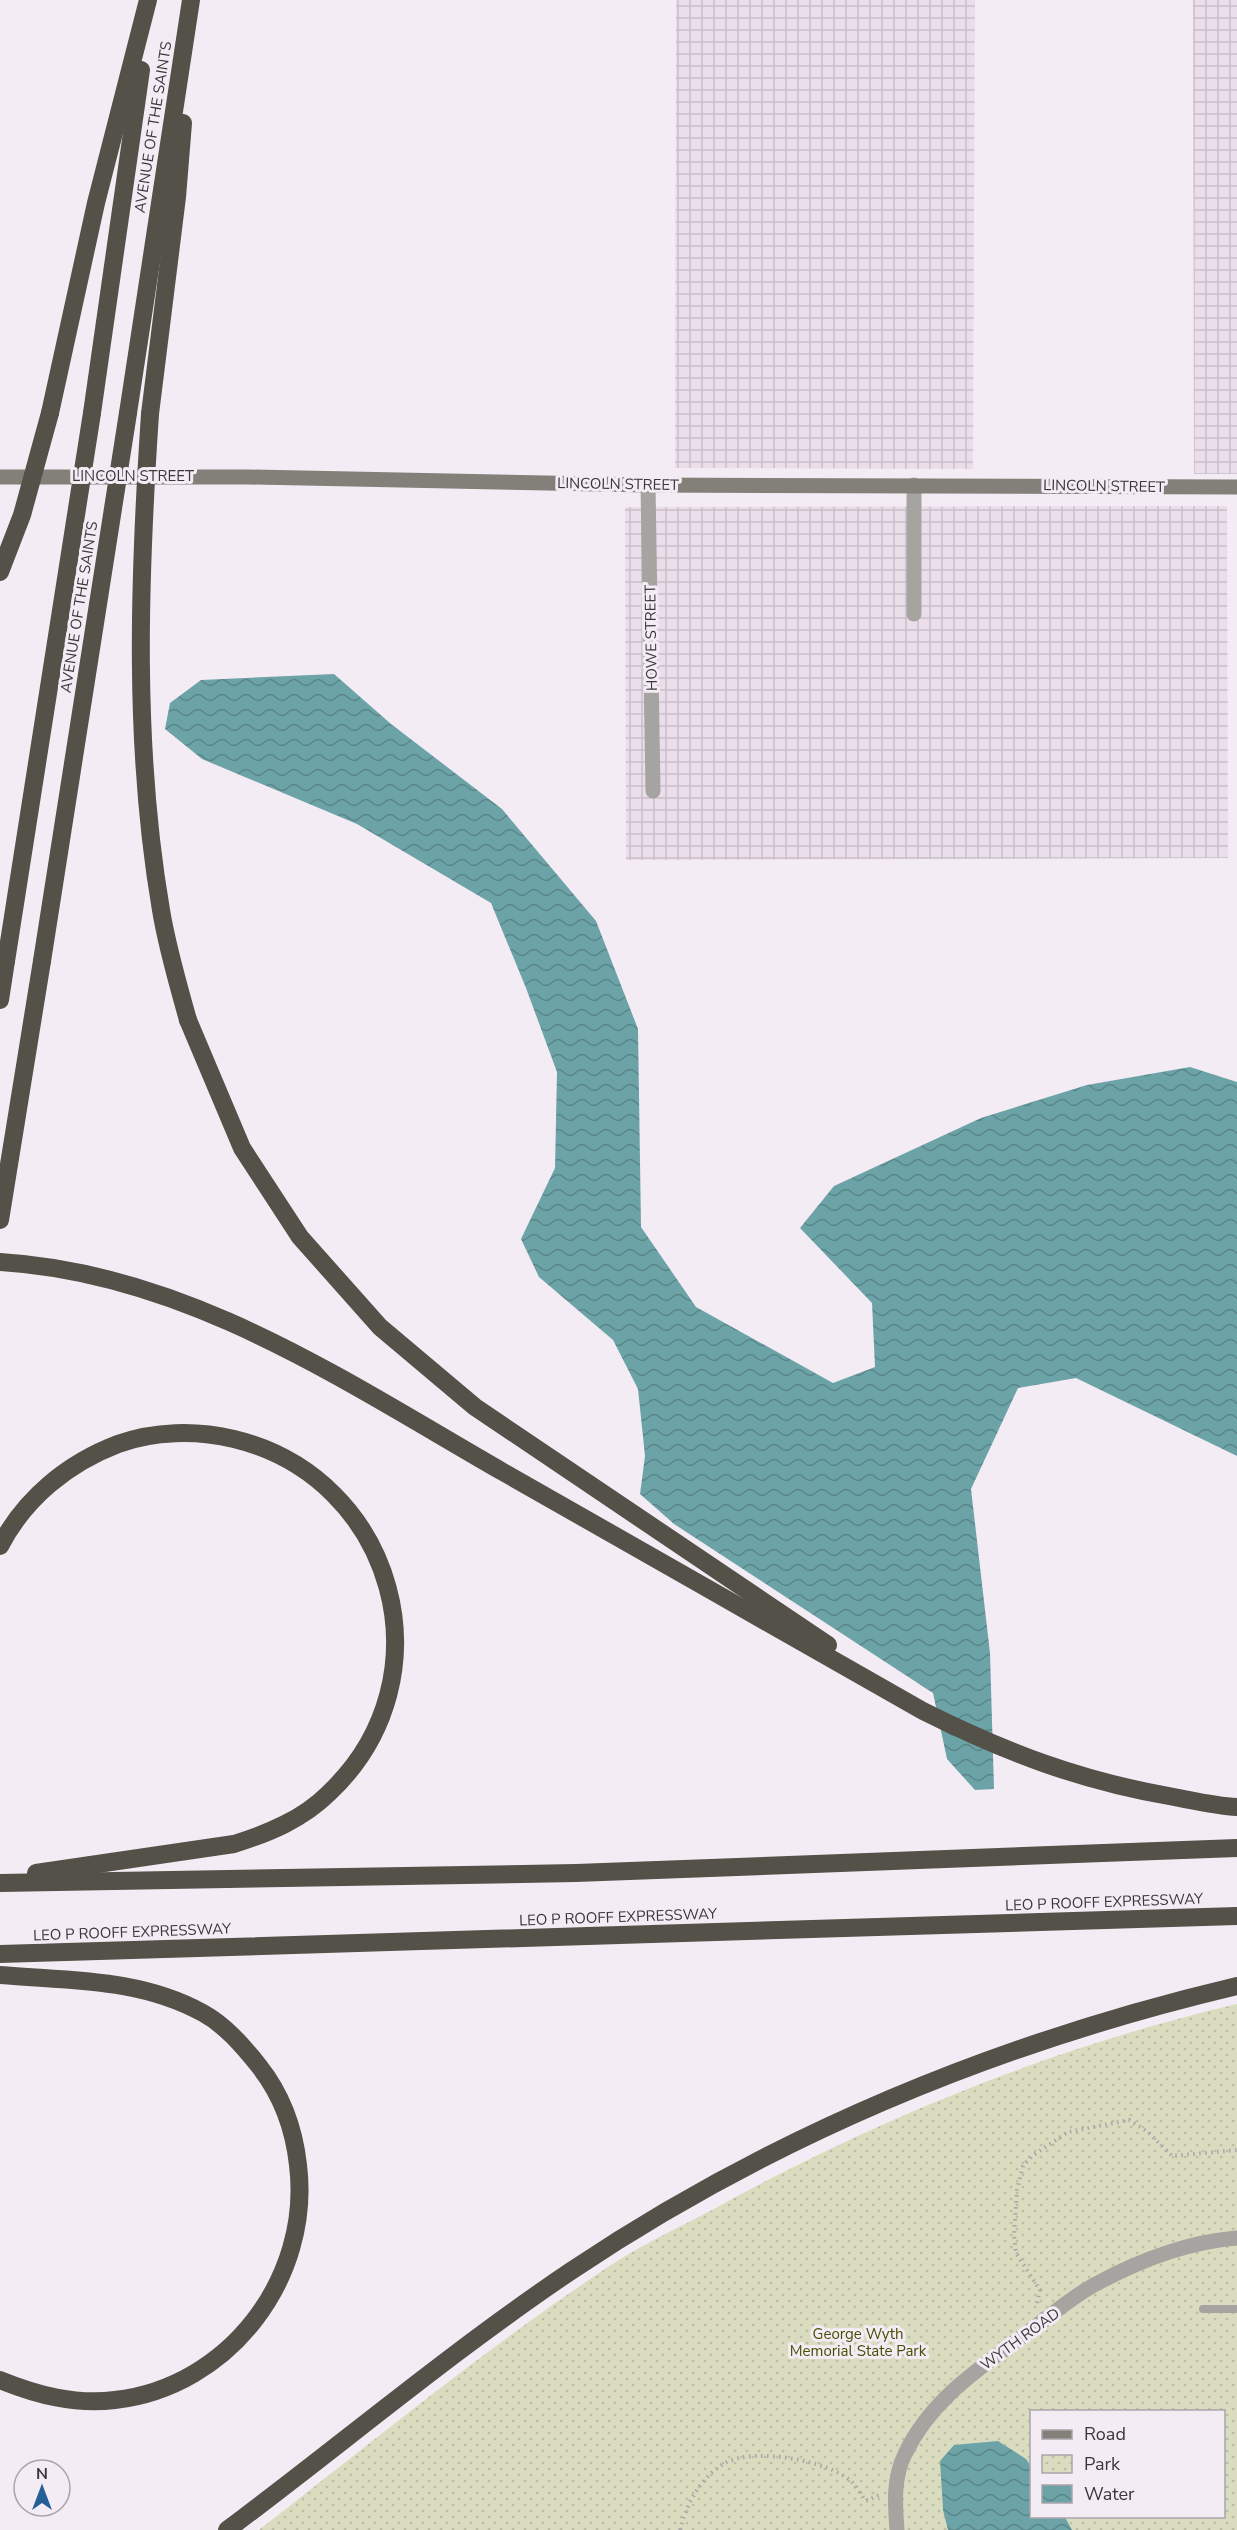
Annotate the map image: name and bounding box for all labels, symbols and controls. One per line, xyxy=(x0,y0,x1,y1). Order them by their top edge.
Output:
street label: AVENUE OF THE SAINTS xyxy=(130,40,176,214)
street label: LINCOLN STREET xyxy=(72,466,194,486)
street label: LINCOLN STREET xyxy=(557,473,679,495)
street label: LINCOLN STREET xyxy=(1043,475,1165,497)
street label: AVENUE OF THE SAINTS xyxy=(56,520,102,694)
street label: HOWE STREET xyxy=(640,585,662,691)
street label: LEO P ROOFF EXPRESSWAY xyxy=(1005,1889,1204,1915)
street label: LEO P ROOFF EXPRESSWAY xyxy=(519,1904,718,1930)
street label: LEO P ROOFF EXPRESSWAY xyxy=(33,1919,232,1945)
street label: WYTH ROAD xyxy=(976,2303,1064,2375)
park label: George Wyth Memorial State Park xyxy=(790,2324,927,2361)
legend xyxy=(1030,2410,1225,2518)
text: Road xyxy=(1084,2422,1126,2446)
text: Park xyxy=(1084,2452,1121,2476)
north arrow xyxy=(12,2458,72,2518)
text: N xyxy=(36,2463,48,2485)
text: Water xyxy=(1084,2482,1135,2506)

